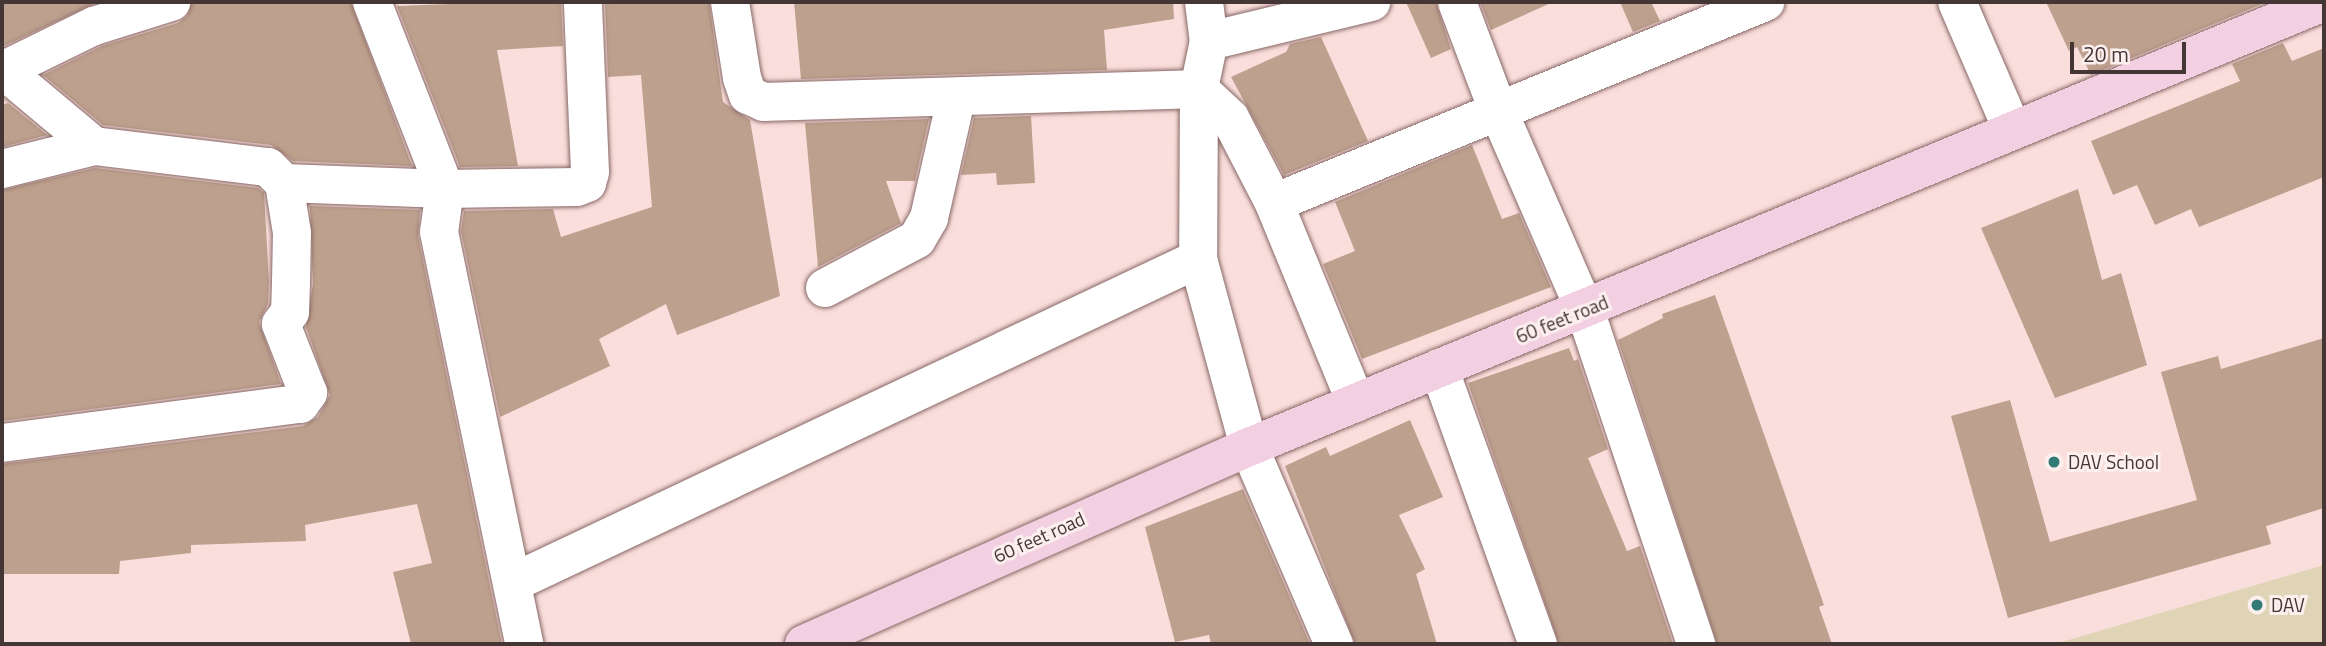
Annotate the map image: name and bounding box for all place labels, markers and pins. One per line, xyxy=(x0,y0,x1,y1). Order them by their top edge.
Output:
place label: DAV School xyxy=(2068,451,2159,473)
marker: DAV School xyxy=(2046,454,2062,470)
place label: DAV xyxy=(2271,594,2305,616)
marker: DAV xyxy=(2249,597,2265,613)

